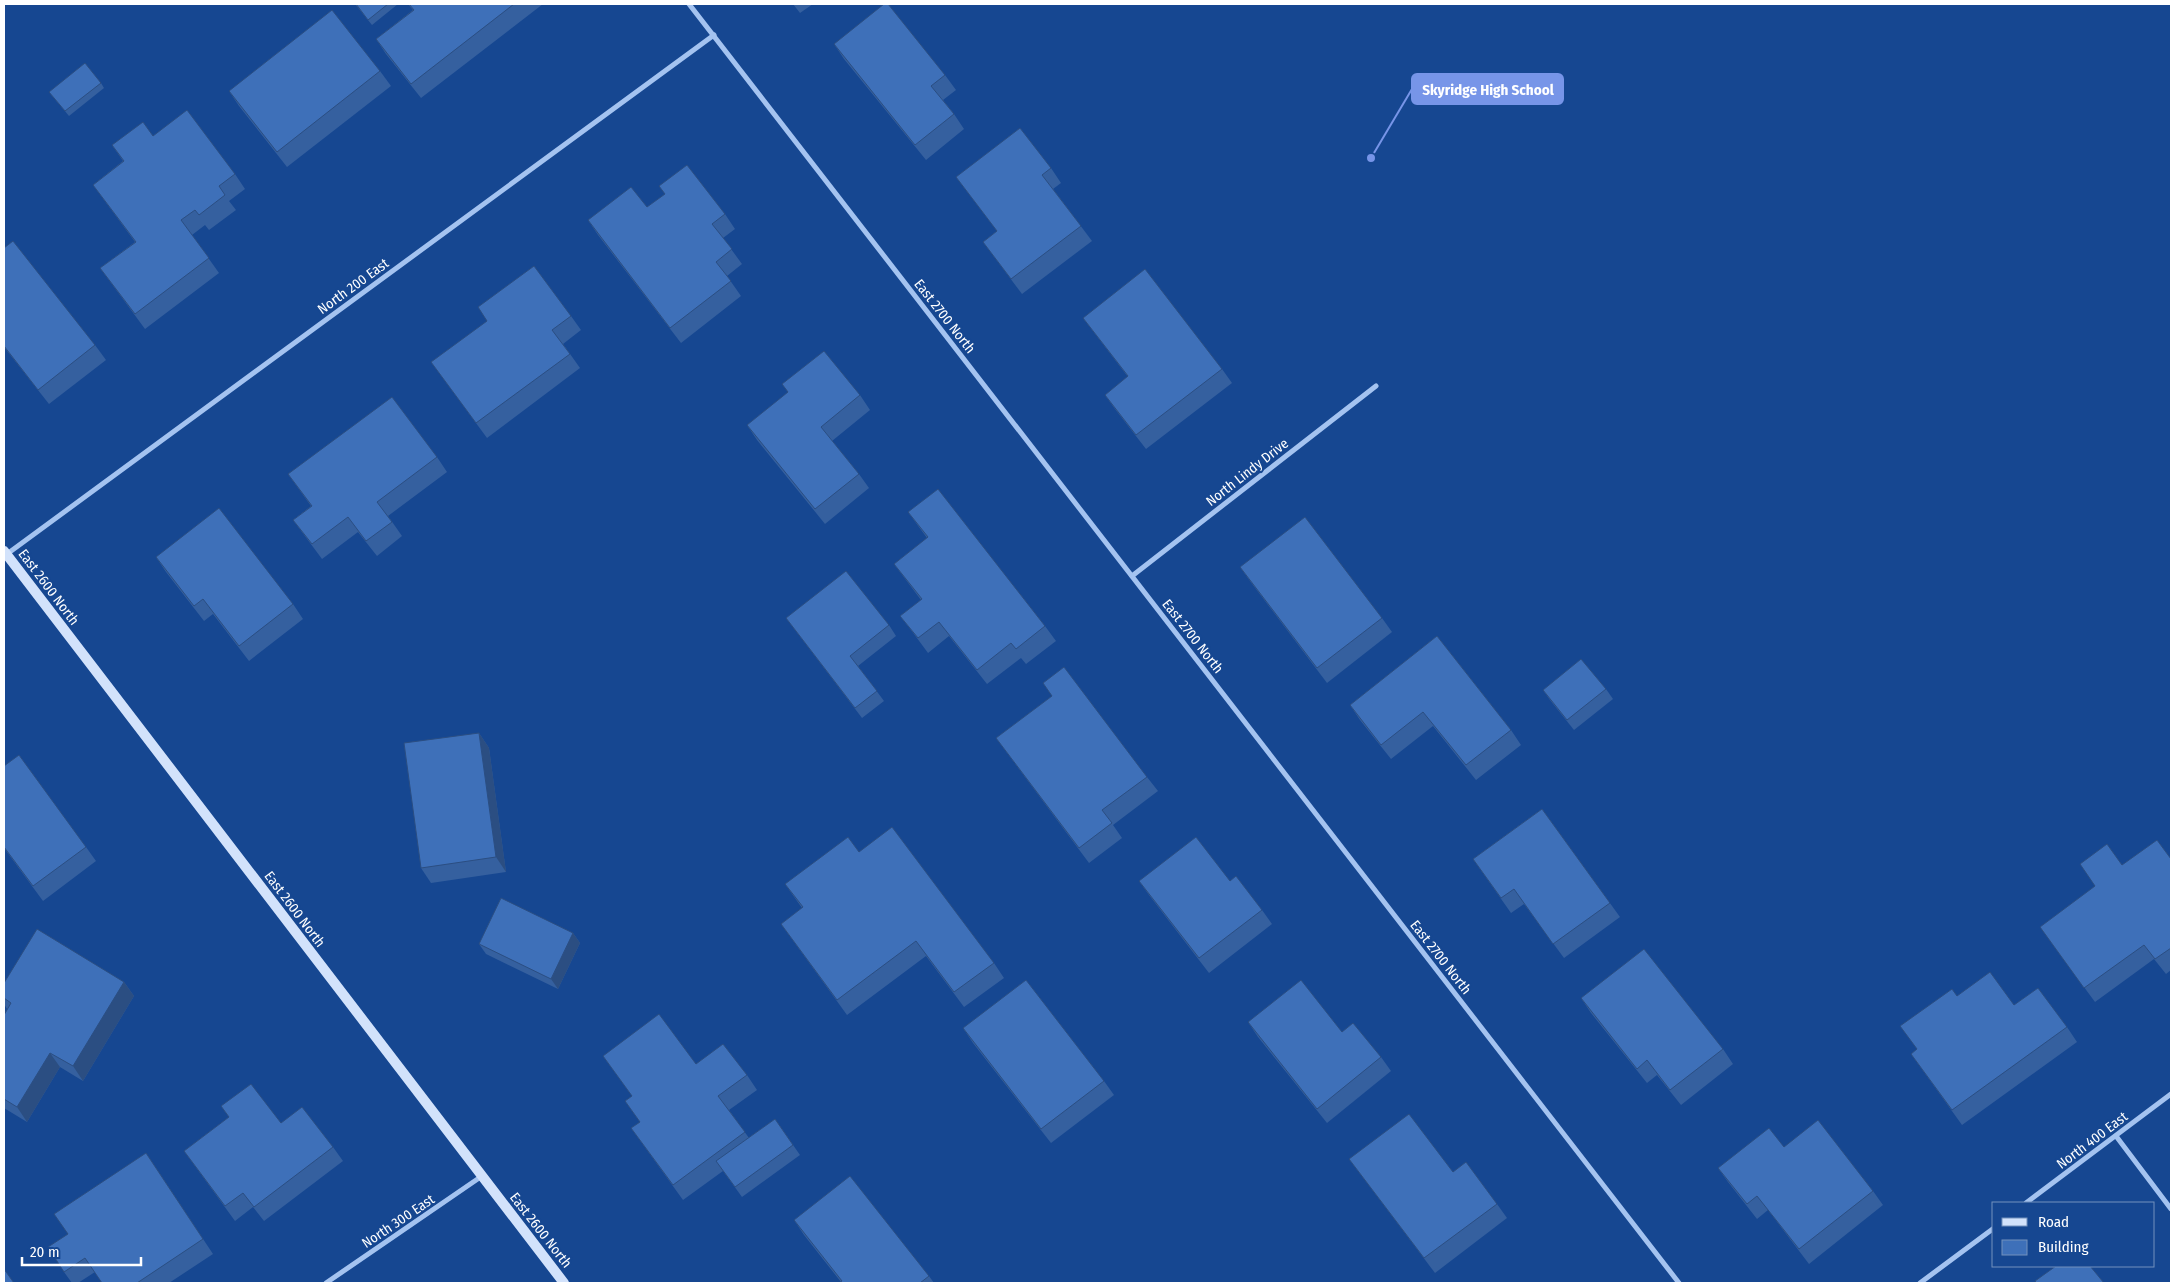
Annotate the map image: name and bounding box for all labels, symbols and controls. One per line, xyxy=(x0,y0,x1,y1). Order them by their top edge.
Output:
callout: Skyridge High School xyxy=(1412,74,1563,104)
text: Skyridge High School xyxy=(1422,81,1555,99)
street label: North 200 East xyxy=(314,255,393,318)
street label: East 2700 North xyxy=(910,276,979,357)
street label: North Lindy Drive xyxy=(1203,435,1292,510)
street label: East 2600 North xyxy=(15,546,83,629)
street label: East 2700 North xyxy=(1158,596,1227,677)
street label: East 2600 North xyxy=(261,868,329,951)
street label: East 2700 North xyxy=(1406,917,1475,998)
street label: North 400 East xyxy=(2053,1108,2131,1173)
street label: East 2600 North xyxy=(506,1189,575,1271)
street label: North 300 East xyxy=(359,1191,438,1252)
legend xyxy=(1992,1202,2155,1267)
text: Road xyxy=(2038,1213,2069,1231)
scale bar xyxy=(22,1234,141,1266)
text: Building xyxy=(2038,1238,2089,1256)
text: 20 m xyxy=(30,1243,60,1261)

